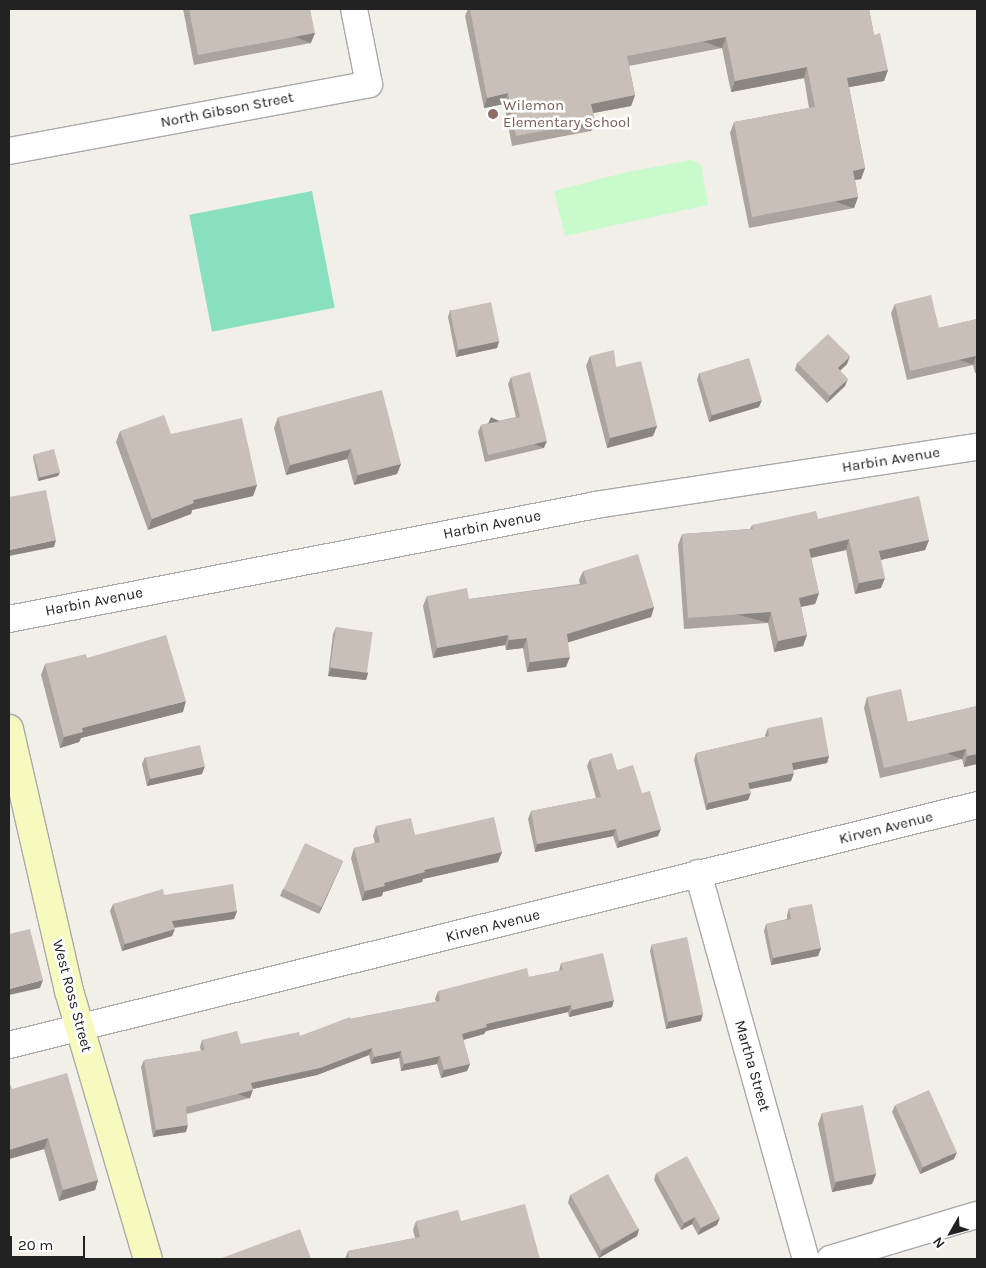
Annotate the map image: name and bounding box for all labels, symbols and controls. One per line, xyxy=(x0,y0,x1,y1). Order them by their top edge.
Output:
street label: North Gibson Street xyxy=(159,88,295,132)
place label: Wilemon Elementary School xyxy=(503,96,630,131)
marker: Wilemon Elementary School xyxy=(487,108,499,120)
street label: Harbin Avenue xyxy=(841,443,941,477)
street label: Harbin Avenue xyxy=(442,507,542,543)
street label: Harbin Avenue xyxy=(44,584,144,620)
street label: Kirven Avenue xyxy=(837,808,935,848)
street label: Kirven Avenue xyxy=(444,906,542,946)
street label: West Ross Street xyxy=(48,938,96,1054)
street label: Martha Street xyxy=(730,1018,774,1114)
north arrow xyxy=(926,1208,976,1258)
scale bar xyxy=(12,1226,88,1258)
text: N xyxy=(929,1233,949,1252)
text: 20 m xyxy=(18,1236,53,1254)

